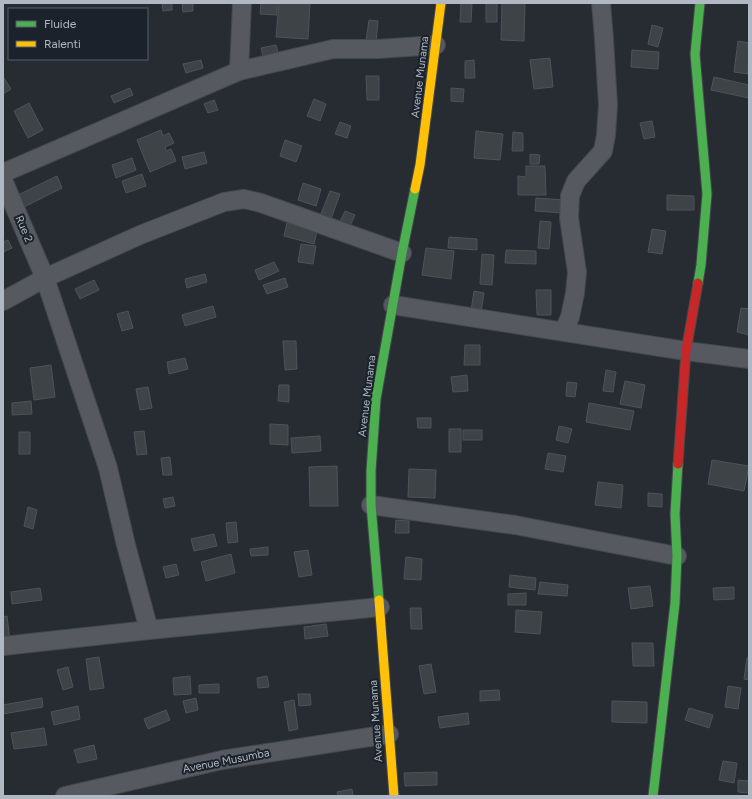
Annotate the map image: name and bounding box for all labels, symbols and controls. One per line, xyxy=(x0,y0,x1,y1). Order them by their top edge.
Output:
legend xyxy=(8,8,148,60)
text: Fluide xyxy=(44,17,77,31)
street label: Avenue Munama xyxy=(409,35,431,119)
text: Ralenti xyxy=(44,37,81,51)
street label: Rue 2 xyxy=(13,214,35,244)
street label: Avenue Munama xyxy=(356,354,378,438)
street label: Avenue Munama xyxy=(367,680,385,762)
street label: Avenue Musumba xyxy=(182,746,270,776)

